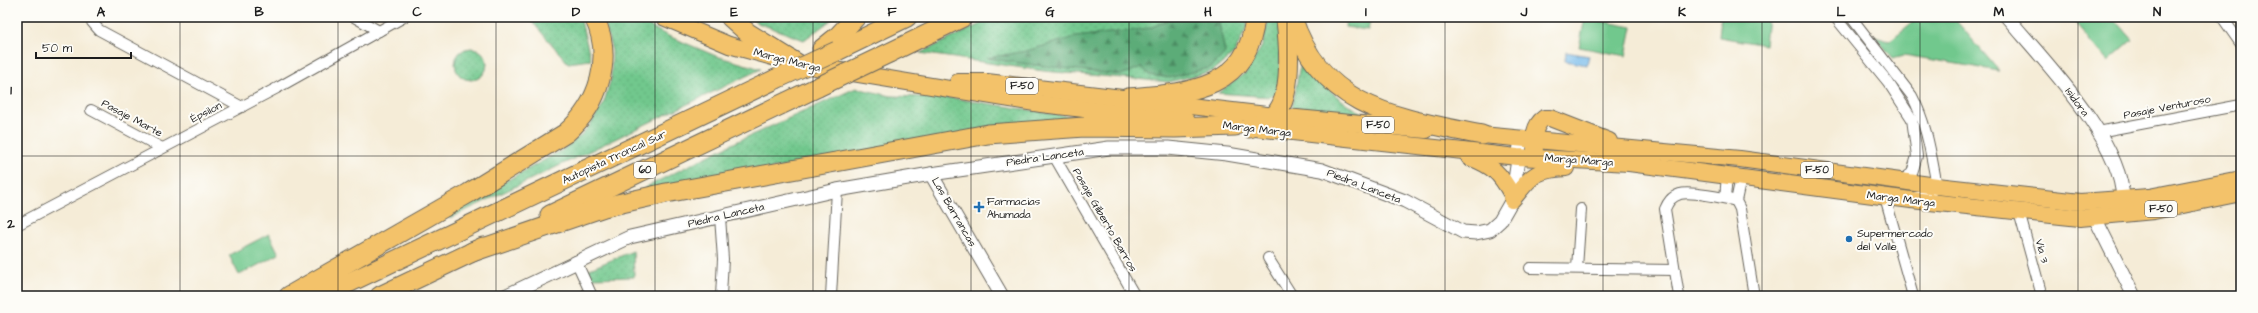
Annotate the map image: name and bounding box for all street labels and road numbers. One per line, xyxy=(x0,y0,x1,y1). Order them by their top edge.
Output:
street label: Marga Marga xyxy=(752,44,822,77)
road number: F-50 xyxy=(1006,78,1038,94)
street label: Isidora xyxy=(2061,85,2093,120)
street label: Pasaje Venturoso xyxy=(2122,91,2213,123)
street label: Pasaje Marte xyxy=(99,96,165,140)
street label: Épsilon xyxy=(188,98,225,126)
street label: Marga Marga xyxy=(1222,117,1292,142)
road number: F-50 xyxy=(1362,117,1394,133)
street label: Autopista Troncal Sur xyxy=(560,126,668,188)
street label: Piedra Lanceta xyxy=(1005,144,1085,170)
street label: Marga Marga xyxy=(1544,150,1614,171)
road number: 60 xyxy=(634,162,656,178)
road number: F-50 xyxy=(1801,162,1833,178)
street label: Pasaje Gilberto Barros xyxy=(1069,165,1141,275)
street label: Piedra Lanceta xyxy=(1325,165,1403,207)
street label: Las Barrancas xyxy=(928,175,980,250)
street label: Marga Marga xyxy=(1866,187,1936,212)
street label: Piedra Lanceta xyxy=(686,199,766,231)
road number: F-50 xyxy=(2145,201,2177,217)
street label: Vía 3 xyxy=(2032,237,2052,265)

